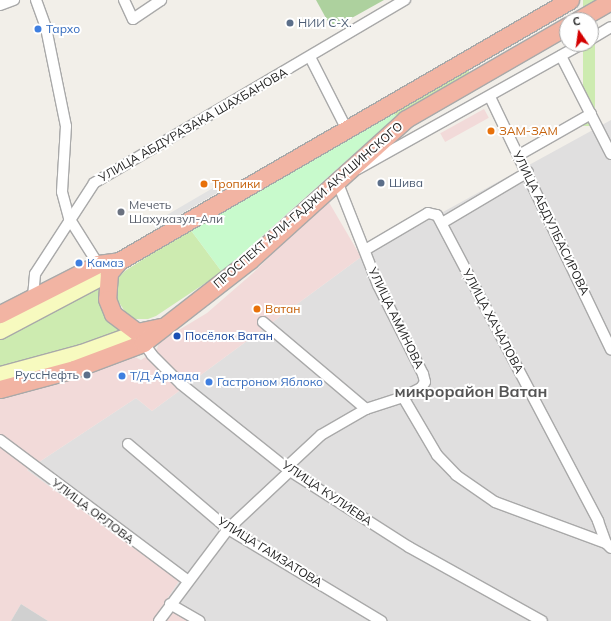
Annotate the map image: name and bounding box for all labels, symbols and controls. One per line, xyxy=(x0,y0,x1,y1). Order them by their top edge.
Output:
north arrow xyxy=(559,12,599,52)
text: С xyxy=(571,14,582,29)
place label: НИИ С-Х. xyxy=(298,16,352,30)
marker: НИИ С-Х. xyxy=(285,18,295,28)
place label: Тархо xyxy=(46,22,80,36)
marker: Тархо xyxy=(33,24,43,34)
street label: УЛИЦА АБДУРАЗАКА ШАХБАНОВА xyxy=(96,65,290,185)
street label: ПРОСПЕКТ АЛИ-ГАДЖИ АКУШИНСКОГО xyxy=(210,119,406,291)
place label: ЗАМ-ЗАМ xyxy=(499,124,558,138)
marker: ЗАМ-ЗАМ xyxy=(486,126,496,136)
street label: УЛИЦА АБДУЛБАСИРОВА xyxy=(510,148,592,298)
place label: Шива xyxy=(389,176,423,190)
place label: Тропики xyxy=(212,177,260,191)
marker: Шива xyxy=(376,178,386,188)
marker: Тропики xyxy=(199,179,209,189)
place label: Мечеть Шахуказул-Али xyxy=(129,198,223,226)
marker: Мечеть Шахуказул-Али xyxy=(116,207,126,217)
place label: Камаз xyxy=(87,256,124,270)
marker: Камаз xyxy=(74,258,84,268)
street label: УЛИЦА АМИНОВА xyxy=(365,265,427,371)
street label: УЛИЦА ХАЧАЛОВА xyxy=(459,266,527,376)
place label: Ватан xyxy=(265,302,300,316)
marker: Ватан xyxy=(252,304,262,314)
place label: Посёлок Ватан xyxy=(185,329,273,343)
marker: Посёлок Ватан xyxy=(172,331,182,341)
place label: РуссНефть xyxy=(15,368,79,382)
place label: Т/Д Армада xyxy=(130,369,199,383)
marker: РуссНефть xyxy=(82,370,92,380)
marker: Т/Д Армада xyxy=(117,371,127,381)
place label: Гастроном Яблоко xyxy=(217,375,323,389)
marker: Гастроном Яблоко xyxy=(204,377,214,387)
district label: микрорайон Ватан xyxy=(394,381,548,401)
street label: УЛИЦА КУЛИЕВА xyxy=(279,458,375,528)
street label: УЛИЦА ОРЛОВА xyxy=(49,475,137,547)
street label: УЛИЦА ГАМЗАТОВА xyxy=(215,514,325,590)

